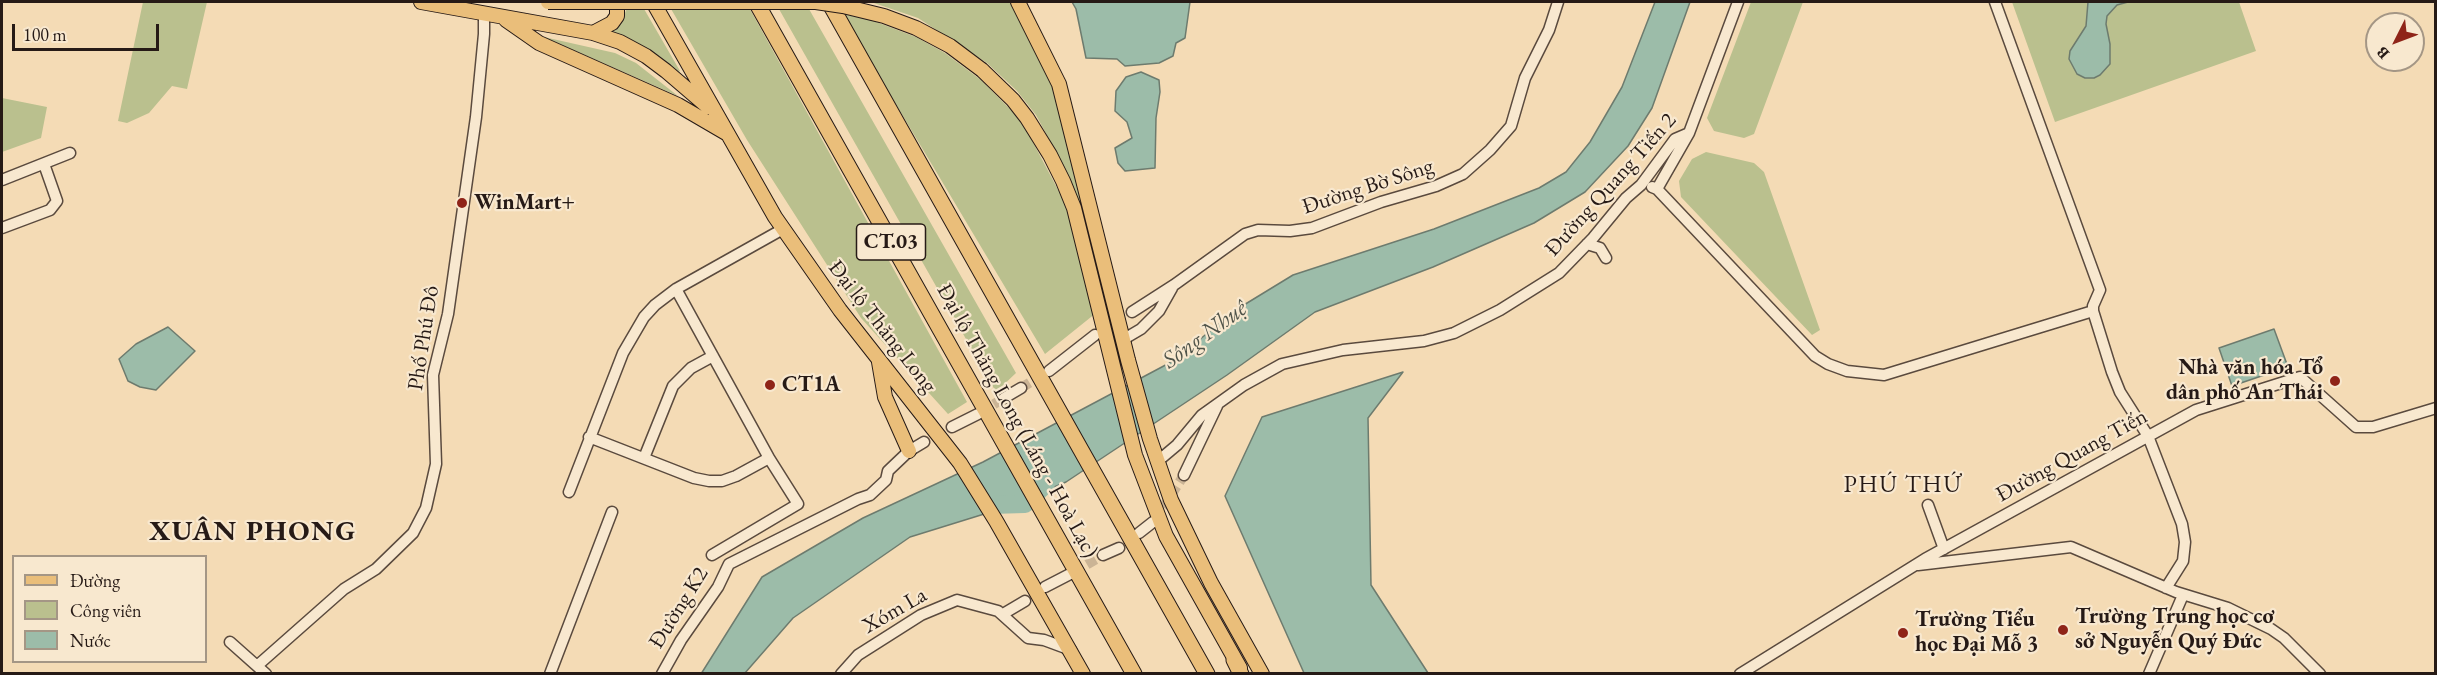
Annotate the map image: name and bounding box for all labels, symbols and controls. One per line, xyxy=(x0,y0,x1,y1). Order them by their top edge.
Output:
scale bar xyxy=(15,12,162,50)
north arrow xyxy=(2365,12,2425,72)
text: 100 m xyxy=(23,23,67,46)
text: B xyxy=(2372,42,2394,64)
street label: Đường Quang Tiến 2 xyxy=(1540,108,1682,262)
street label: Đường Bờ Sông xyxy=(1299,153,1437,221)
place label: WinMart+ xyxy=(474,190,575,216)
marker: WinMart+ xyxy=(455,196,469,210)
road number: CT.03 xyxy=(856,224,926,260)
street label: Đại lộ Thăng Long xyxy=(822,255,942,399)
street label: Đại lộ Thăng Long (Láng - Hoà Lạc) xyxy=(931,279,1103,563)
street label: Phố Phú Đô xyxy=(403,284,445,392)
water label: Sông Nhuệ xyxy=(1157,295,1253,375)
place label: Nhà văn hóa Tổ dân phố An Thái xyxy=(2166,355,2323,406)
place label: CT1A xyxy=(782,372,840,398)
marker: Nhà văn hóa Tổ dân phố An Thái xyxy=(2328,374,2342,388)
marker: CT1A xyxy=(763,378,777,392)
street label: Đường Quang Tiến xyxy=(1992,404,2152,508)
district label: PHÚ THỨ xyxy=(1844,471,1962,499)
district label: XUÂN PHONG xyxy=(149,515,357,549)
legend xyxy=(12,555,207,663)
street label: Đường K2 xyxy=(644,562,714,654)
text: Đường xyxy=(70,569,120,592)
street label: Xóm La xyxy=(858,582,932,640)
text: Công viên xyxy=(70,599,141,622)
place label: Trường Trung học cơ sở Nguyễn Quý Đức xyxy=(2075,604,2274,656)
place label: Trường Tiểu học Đại Mỗ 3 xyxy=(1915,607,2038,658)
marker: Trường Trung học cơ sở Nguyễn Quý Đức xyxy=(2056,623,2070,637)
marker: Trường Tiểu học Đại Mỗ 3 xyxy=(1896,626,1910,640)
text: Nước xyxy=(70,629,111,652)

